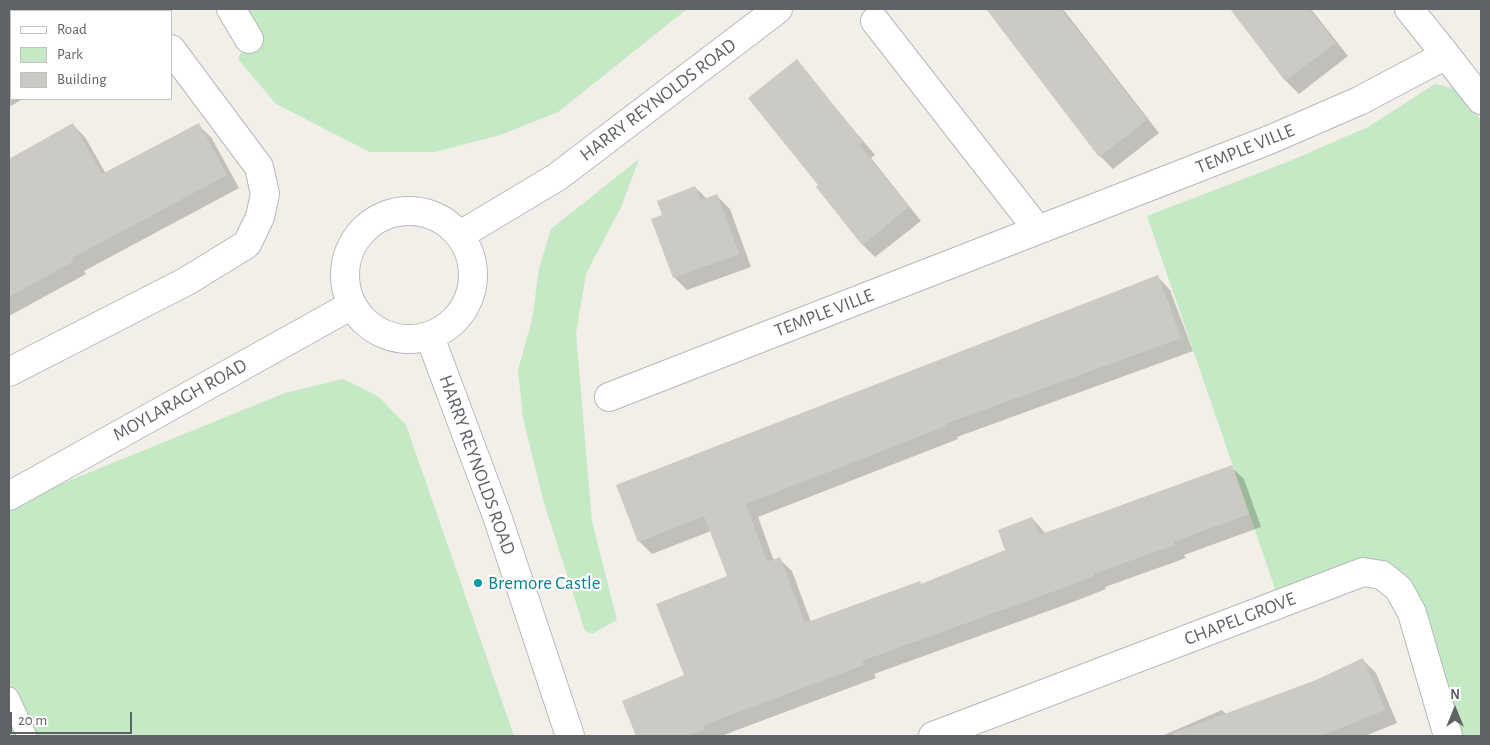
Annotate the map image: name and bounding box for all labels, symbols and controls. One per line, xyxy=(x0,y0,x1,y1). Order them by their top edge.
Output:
legend xyxy=(10,10,172,100)
text: Road xyxy=(57,22,87,37)
street label: HARRY REYNOLDS ROAD xyxy=(575,34,741,166)
text: Park xyxy=(57,47,83,62)
text: Building xyxy=(57,72,107,87)
street label: TEMPLE VILLE xyxy=(1192,119,1298,179)
street label: TEMPLE VILLE xyxy=(771,284,877,342)
street label: MOYLARAGH ROAD xyxy=(109,354,251,446)
street label: HARRY REYNOLDS ROAD xyxy=(434,372,520,558)
place label: Bremore Castle xyxy=(488,572,600,594)
marker: Bremore Castle xyxy=(472,577,484,589)
street label: CHAPEL GROVE xyxy=(1181,587,1299,651)
north arrow xyxy=(1430,685,1480,735)
text: N xyxy=(1450,688,1460,702)
scale bar xyxy=(12,702,135,734)
text: 20 m xyxy=(18,713,47,728)

